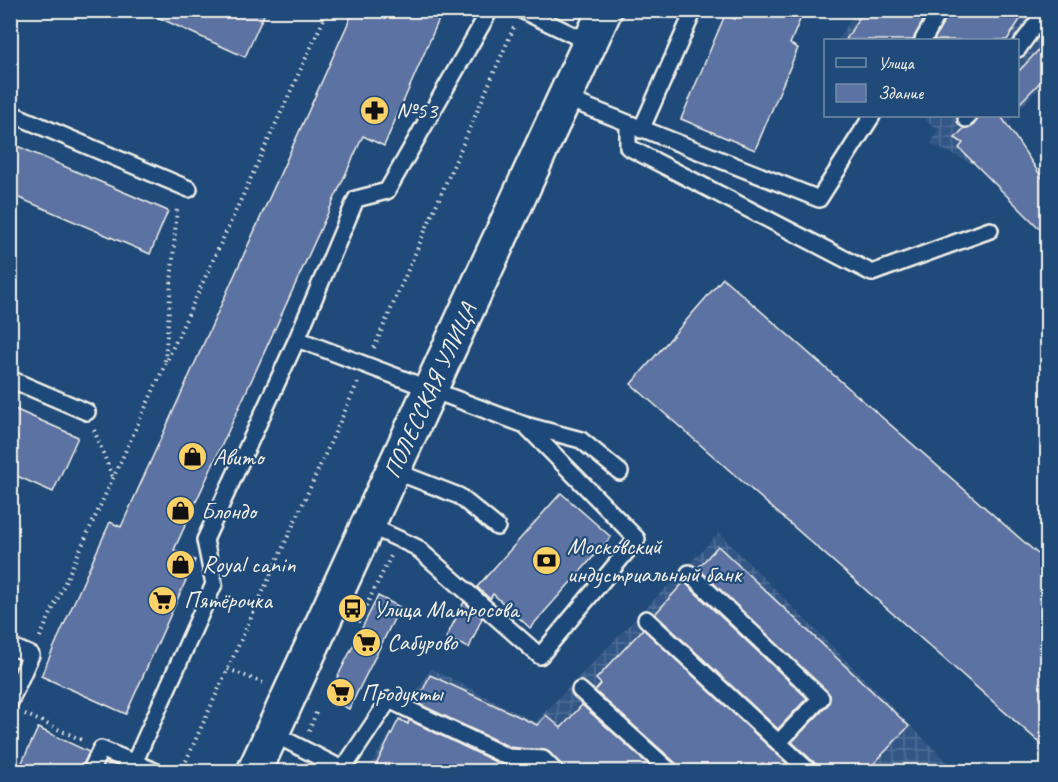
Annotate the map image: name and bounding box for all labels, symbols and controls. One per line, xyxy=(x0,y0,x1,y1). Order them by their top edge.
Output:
legend xyxy=(824,39,1019,117)
text: Улица xyxy=(878,52,915,74)
text: Здание xyxy=(878,82,924,104)
pharmacy icon: №53 xyxy=(359,94,391,126)
place label: №53 xyxy=(396,95,440,125)
street label: ПОЛЕССКАЯ УЛИЦА xyxy=(377,298,483,483)
shop icon: Авито xyxy=(176,441,208,473)
place label: Авито xyxy=(213,442,266,472)
shop icon: Блондо xyxy=(164,495,196,527)
place label: Блондо xyxy=(201,496,258,526)
place label: Московский индустриальный банк xyxy=(567,531,744,589)
bank icon: Московский индустриальный банк xyxy=(530,544,562,576)
shop icon: Royal canin xyxy=(165,548,197,580)
place label: Royal canin xyxy=(202,549,296,579)
supermarket icon: Пятёрочка xyxy=(147,584,179,616)
place label: Пятёрочка xyxy=(184,585,273,615)
bus stop icon: Улица Матросова xyxy=(336,593,368,625)
place label: Улица Матросова xyxy=(373,594,521,624)
supermarket icon: Сабурово xyxy=(350,626,382,658)
place label: Сабурово xyxy=(387,627,459,657)
supermarket icon: Продукты xyxy=(324,677,356,709)
place label: Продукты xyxy=(361,678,445,708)

